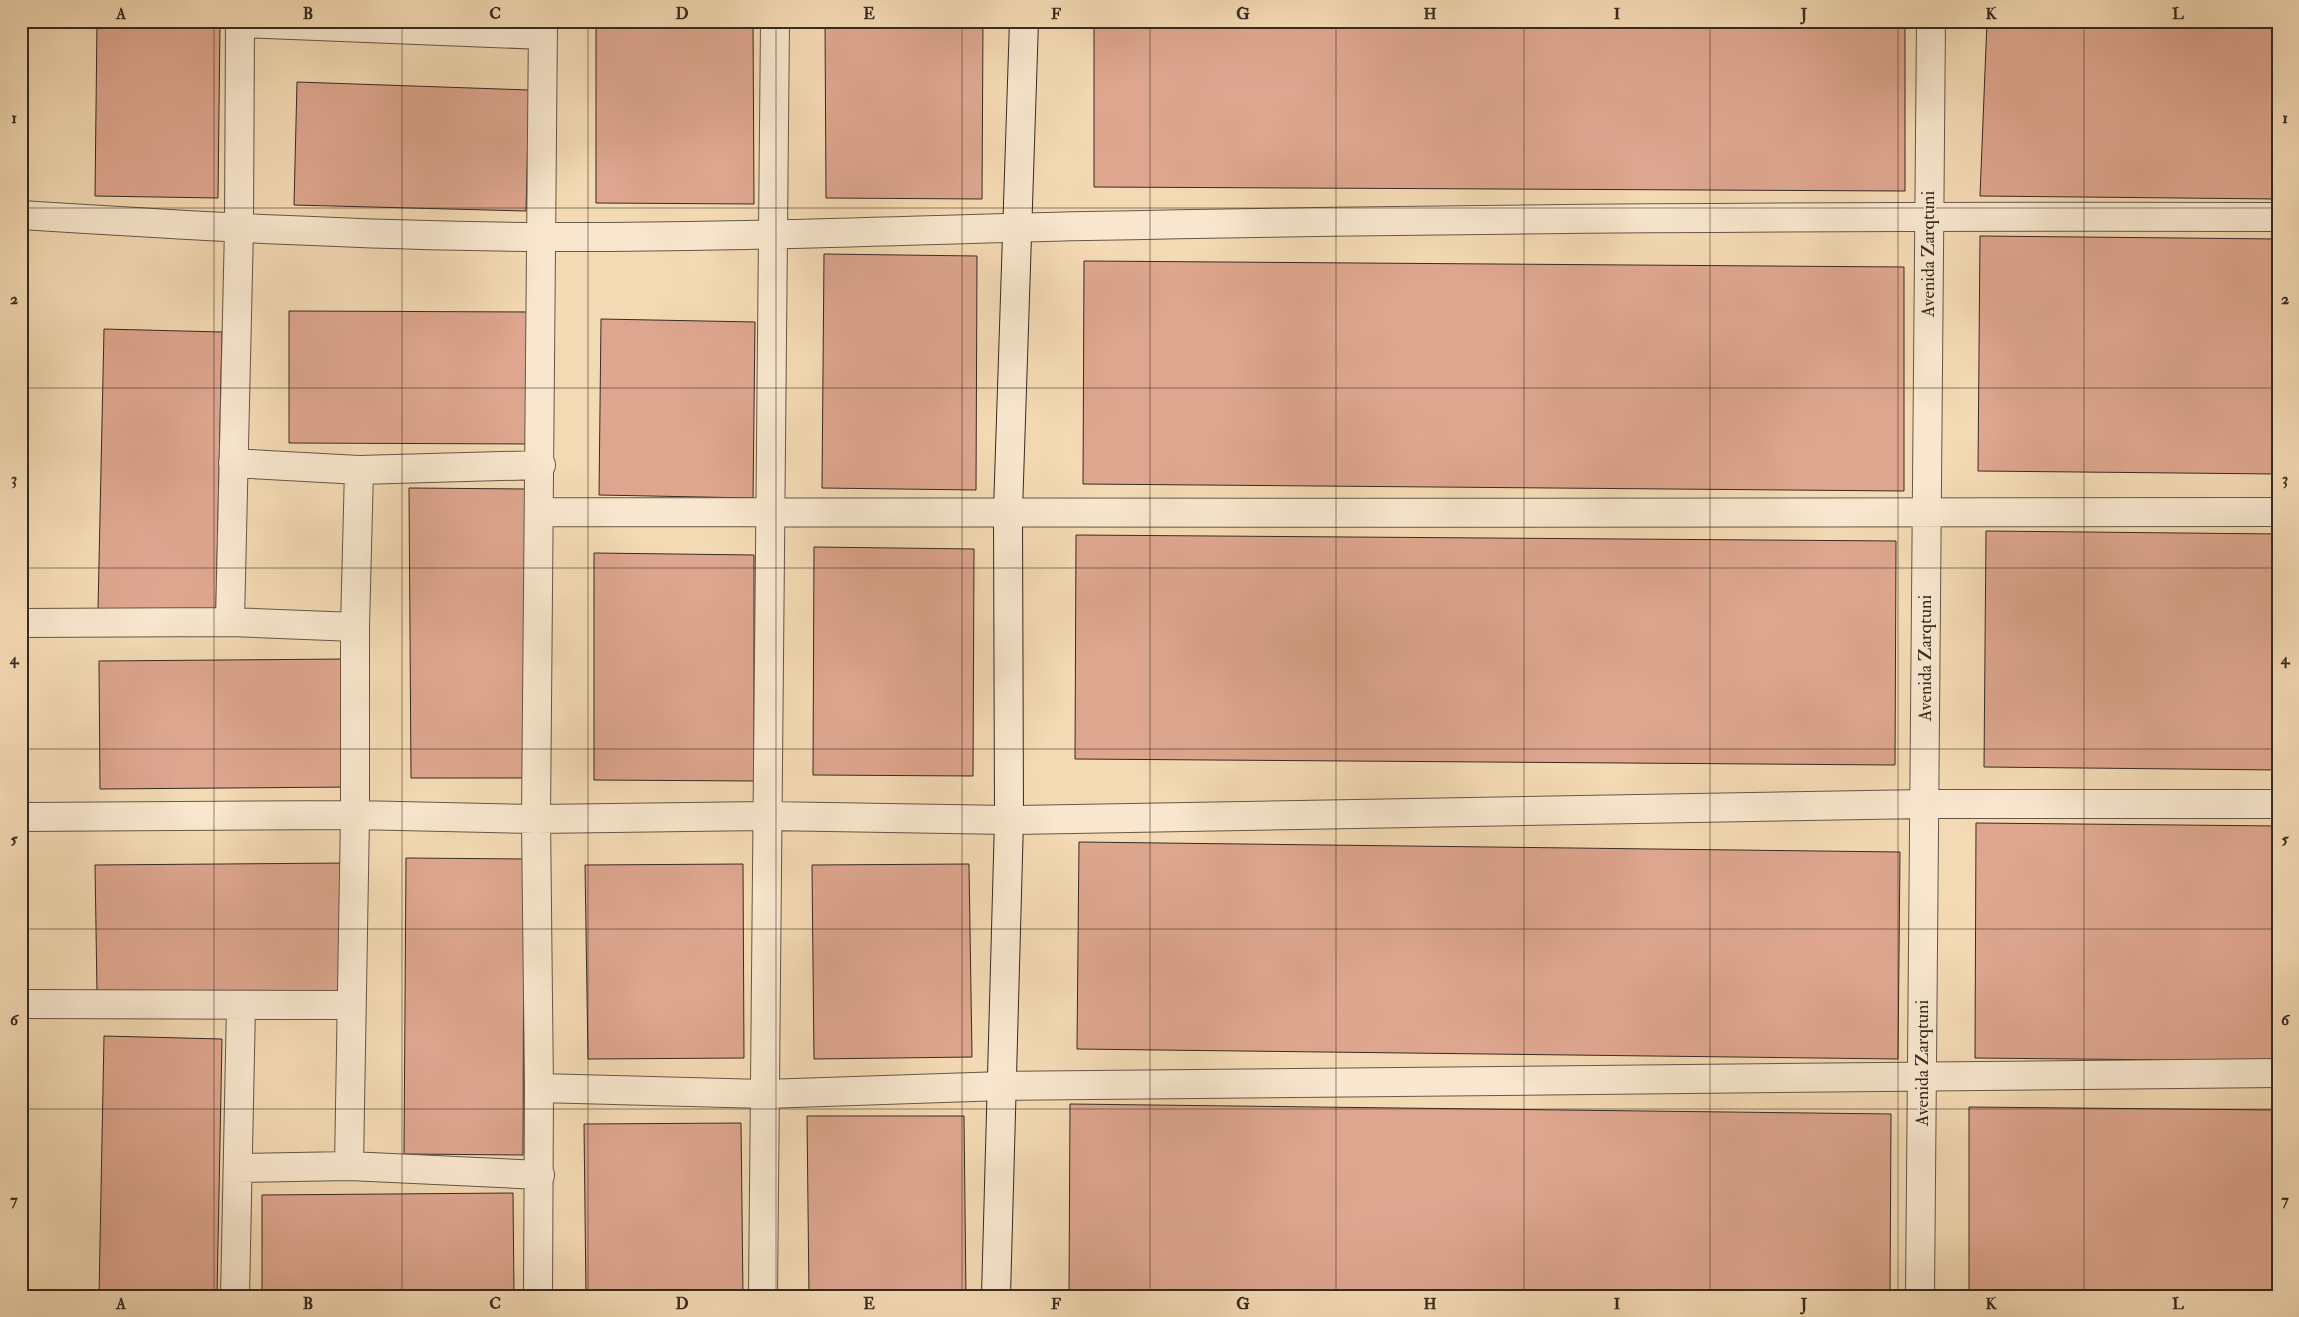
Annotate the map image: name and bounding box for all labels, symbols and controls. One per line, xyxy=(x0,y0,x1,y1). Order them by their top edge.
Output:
text: A xyxy=(115,4,127,24)
text: B xyxy=(303,4,313,24)
text: C xyxy=(489,4,501,24)
text: D xyxy=(675,4,689,24)
text: E xyxy=(863,4,875,24)
text: F xyxy=(1051,4,1061,24)
text: G xyxy=(1236,4,1250,24)
text: H xyxy=(1423,4,1437,24)
text: I xyxy=(1614,4,1621,24)
text: J xyxy=(1800,4,1808,25)
text: K xyxy=(1985,4,1997,24)
text: L xyxy=(2172,4,2184,24)
text: 1 xyxy=(11,108,17,128)
text: 1 xyxy=(2282,108,2288,128)
street label: Avenida Zarqtuni xyxy=(1917,191,1940,318)
text: 2 xyxy=(10,289,18,309)
text: 2 xyxy=(2281,289,2289,309)
text: 3 xyxy=(11,469,17,489)
text: 3 xyxy=(2282,469,2288,489)
street label: Avenida Zarqtuni xyxy=(1914,595,1937,722)
text: 4 xyxy=(9,649,20,669)
text: 4 xyxy=(2280,649,2291,669)
text: 5 xyxy=(10,829,18,849)
text: 5 xyxy=(2281,829,2289,849)
street label: Avenida Zarqtuni xyxy=(1911,1000,1934,1127)
text: 6 xyxy=(10,1010,20,1030)
text: 6 xyxy=(2281,1010,2291,1030)
text: 7 xyxy=(10,1190,18,1210)
text: 7 xyxy=(2281,1190,2289,1210)
text: A xyxy=(115,1294,127,1314)
text: B xyxy=(303,1294,313,1314)
text: C xyxy=(489,1294,501,1314)
text: D xyxy=(675,1294,689,1314)
text: E xyxy=(863,1294,875,1314)
text: F xyxy=(1051,1294,1061,1314)
text: G xyxy=(1236,1294,1250,1314)
text: H xyxy=(1423,1294,1437,1314)
text: I xyxy=(1614,1294,1621,1314)
text: J xyxy=(1800,1294,1808,1315)
text: K xyxy=(1985,1294,1997,1314)
text: L xyxy=(2172,1294,2184,1314)

